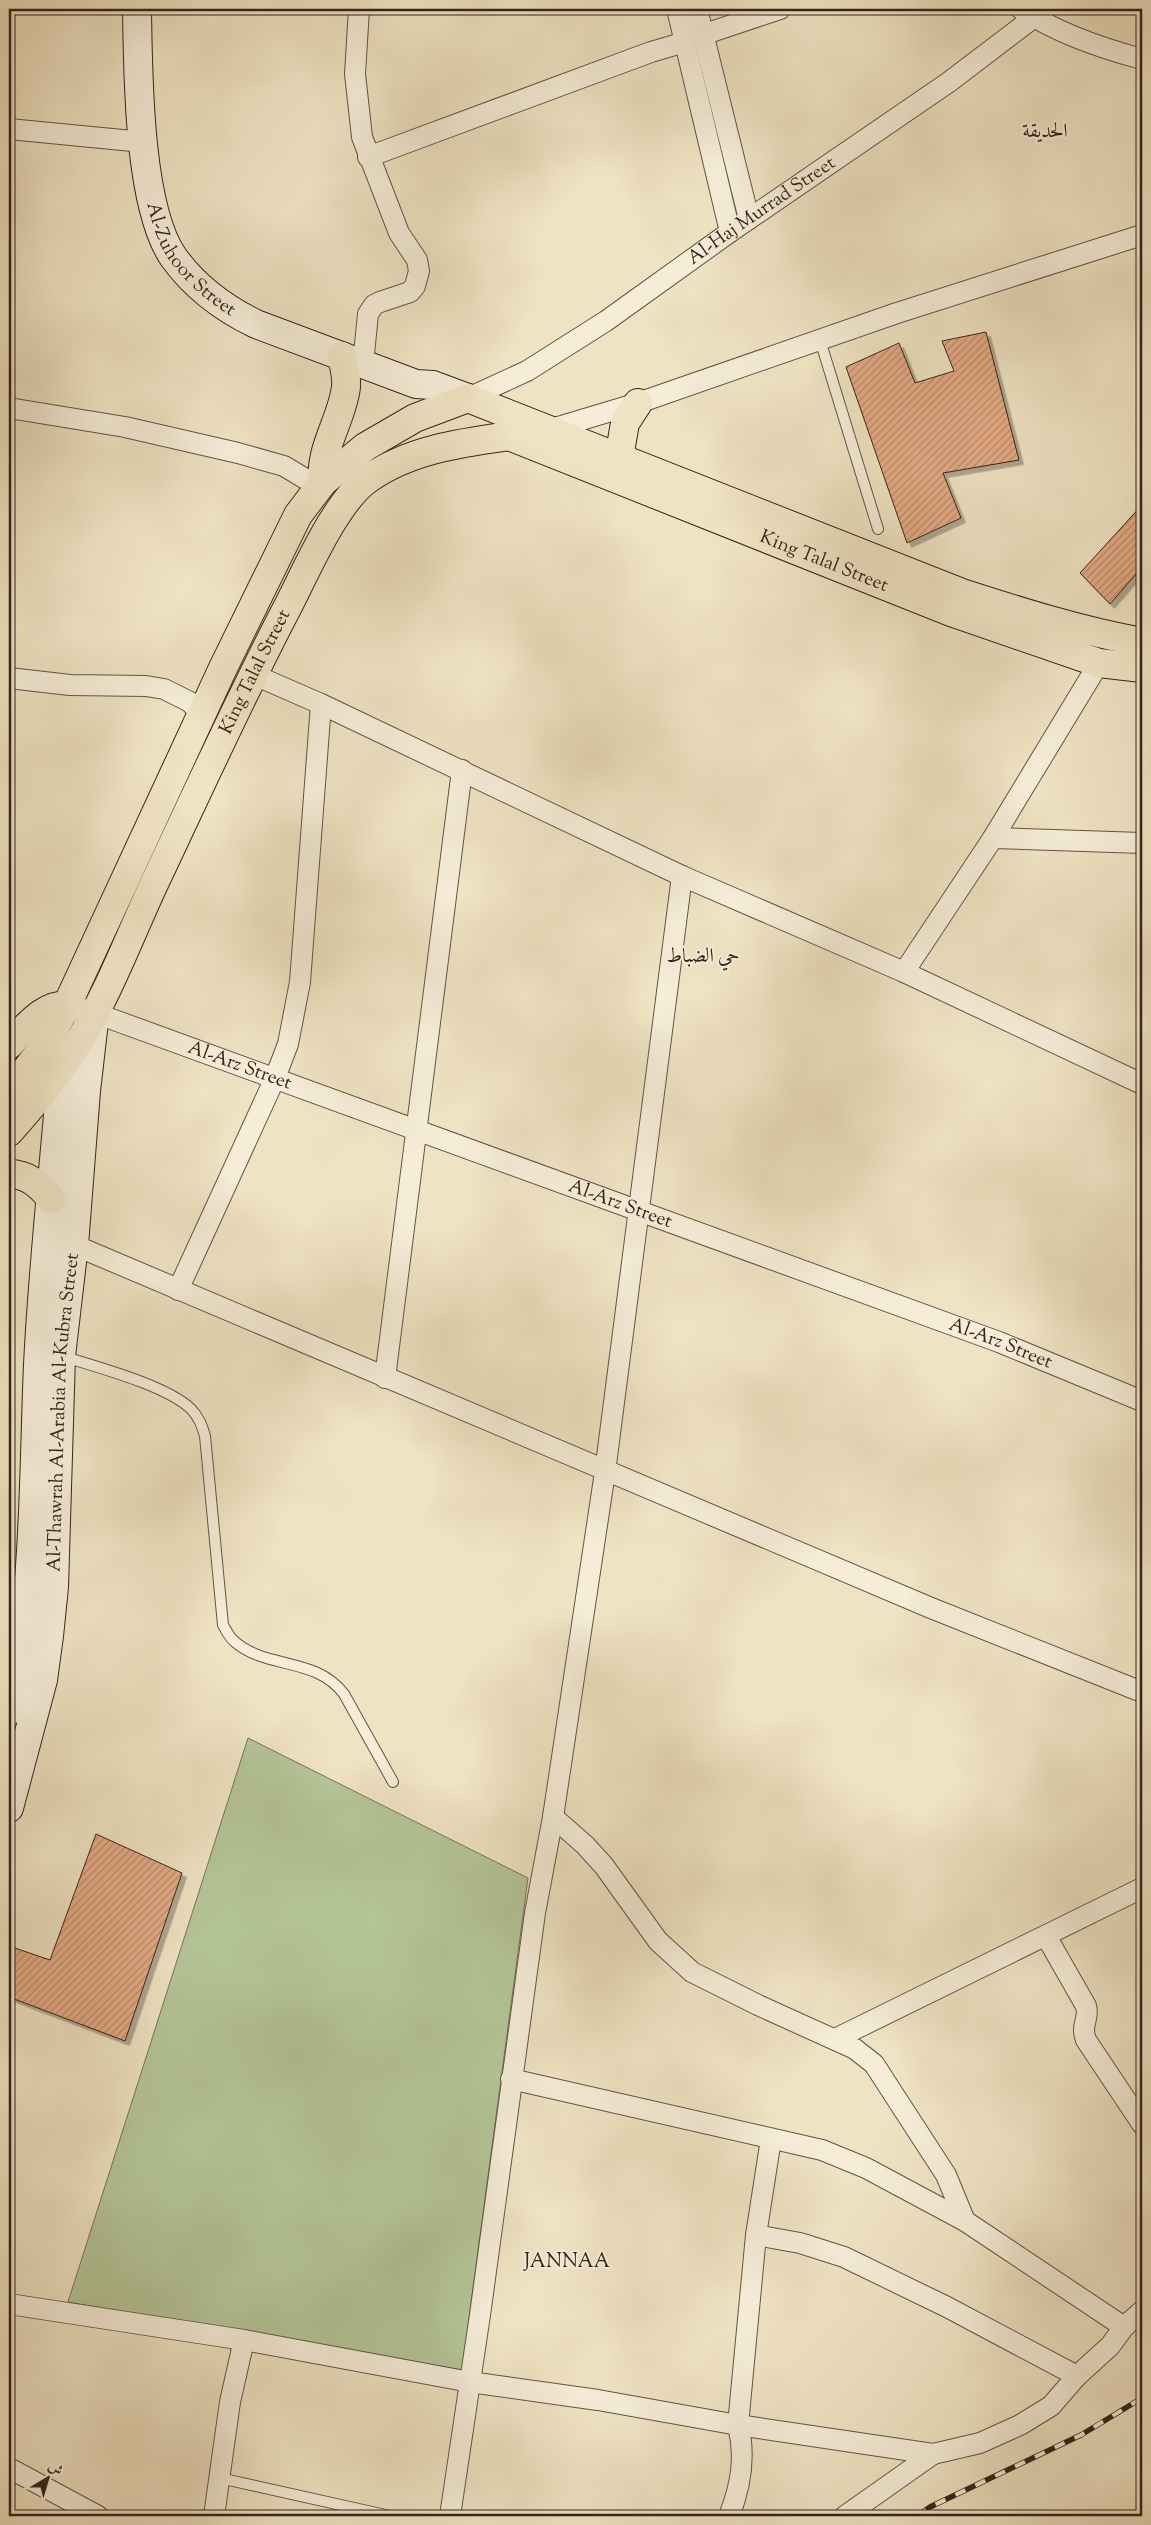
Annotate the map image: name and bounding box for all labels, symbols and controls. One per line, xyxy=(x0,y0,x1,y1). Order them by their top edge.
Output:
district label: الحديقة xyxy=(1022,118,1068,147)
street label: Al-Haj Murrad Street xyxy=(682,150,841,272)
street label: Al-Zuhoor Street xyxy=(139,199,241,324)
street label: King Talal Street xyxy=(756,524,893,599)
street label: King Talal Street xyxy=(213,604,298,739)
district label: حي الضباط xyxy=(666,943,740,972)
street label: Al-Arz Street xyxy=(184,1034,296,1097)
street label: Al-Arz Street xyxy=(565,1173,676,1236)
street label: Al-Thawrah Al-Arabia Al-Kubra Street xyxy=(41,1251,87,1572)
street label: Al-Arz Street xyxy=(945,1311,1057,1376)
district label: JANNAA xyxy=(523,2248,610,2277)
north arrow xyxy=(22,2452,72,2502)
text: ش xyxy=(43,2457,66,2482)

